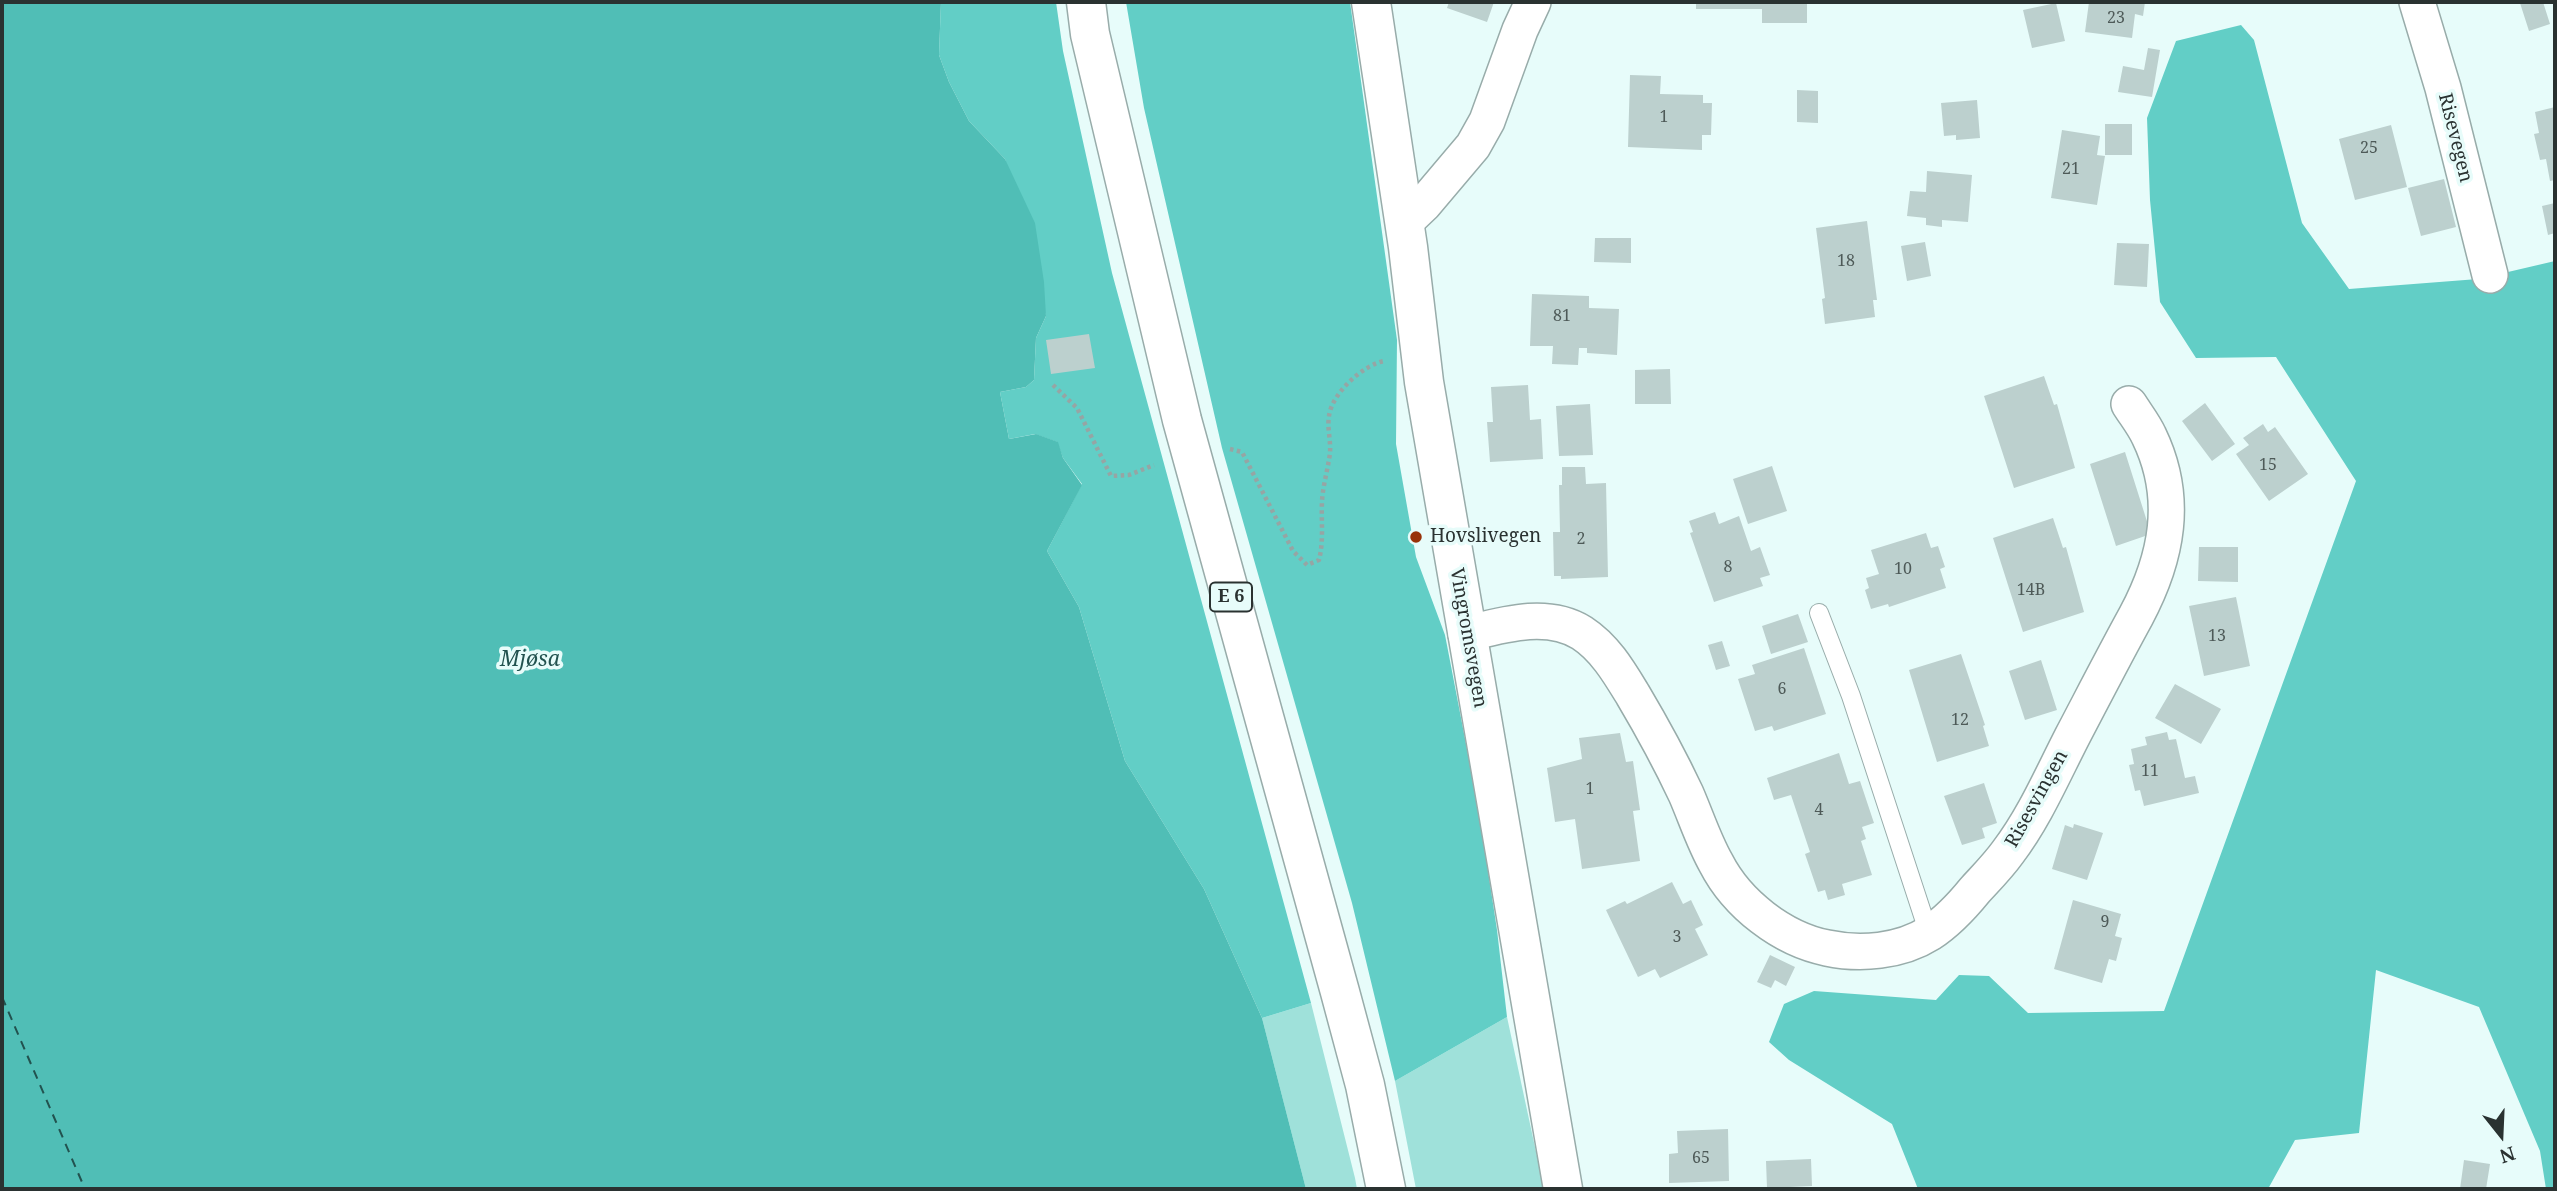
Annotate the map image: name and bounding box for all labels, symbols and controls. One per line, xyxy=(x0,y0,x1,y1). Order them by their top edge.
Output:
house number: 23 xyxy=(2107,8,2125,28)
street label: Risevegen xyxy=(2433,91,2477,185)
house number: 1 xyxy=(1660,107,1668,127)
house number: 25 xyxy=(2360,138,2378,158)
house number: 21 xyxy=(2062,159,2080,179)
house number: 18 xyxy=(1837,251,1855,271)
house number: 81 xyxy=(1553,306,1571,326)
house number: 15 xyxy=(2259,455,2277,475)
place label: Hovslivegen xyxy=(1430,526,1541,548)
marker: Hovslivegen xyxy=(1408,529,1424,545)
house number: 2 xyxy=(1577,529,1585,549)
house number: 8 xyxy=(1724,557,1732,577)
house number: 10 xyxy=(1894,559,1912,579)
street label: Vingromsvegen xyxy=(1444,566,1492,710)
house number: 14B xyxy=(2017,580,2045,600)
road number: E 6 xyxy=(1210,582,1252,612)
house number: 13 xyxy=(2208,626,2226,646)
water label: Mjøsa xyxy=(500,647,560,673)
house number: 6 xyxy=(1778,679,1786,699)
house number: 12 xyxy=(1951,710,1969,730)
street label: Risesvingen xyxy=(2001,746,2073,852)
house number: 11 xyxy=(2141,761,2159,781)
house number: 1 xyxy=(1586,779,1594,799)
house number: 4 xyxy=(1815,800,1823,820)
house number: 9 xyxy=(2101,912,2109,932)
house number: 3 xyxy=(1673,927,1681,947)
north arrow xyxy=(2466,1100,2536,1170)
text: N xyxy=(2496,1140,2519,1170)
house number: 65 xyxy=(1692,1148,1710,1168)

